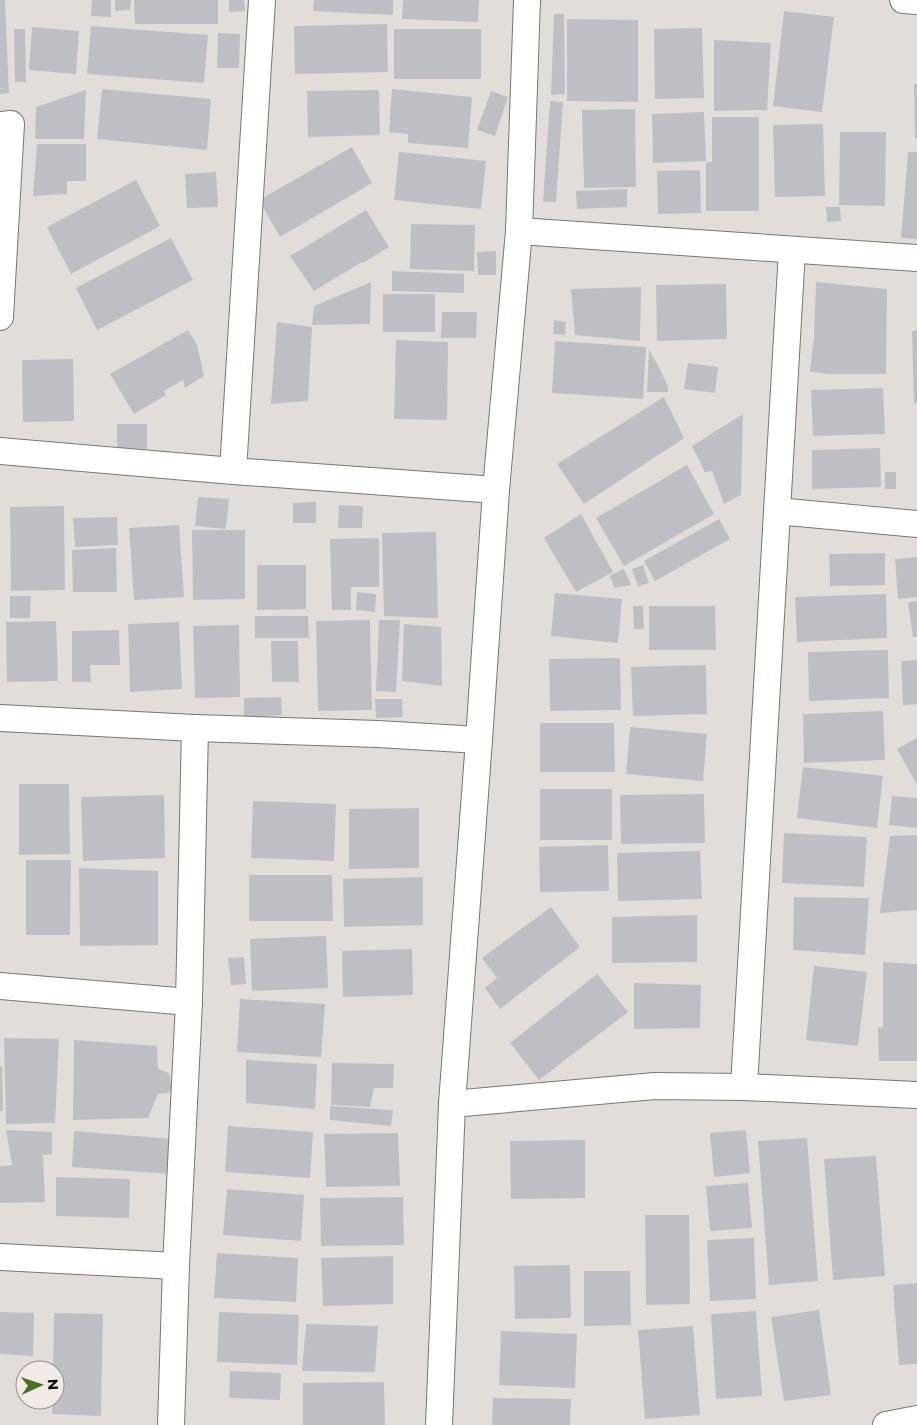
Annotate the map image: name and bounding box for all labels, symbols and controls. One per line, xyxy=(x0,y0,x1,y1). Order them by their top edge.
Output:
north arrow xyxy=(15,1360,65,1410)
text: N xyxy=(44,1378,62,1390)

